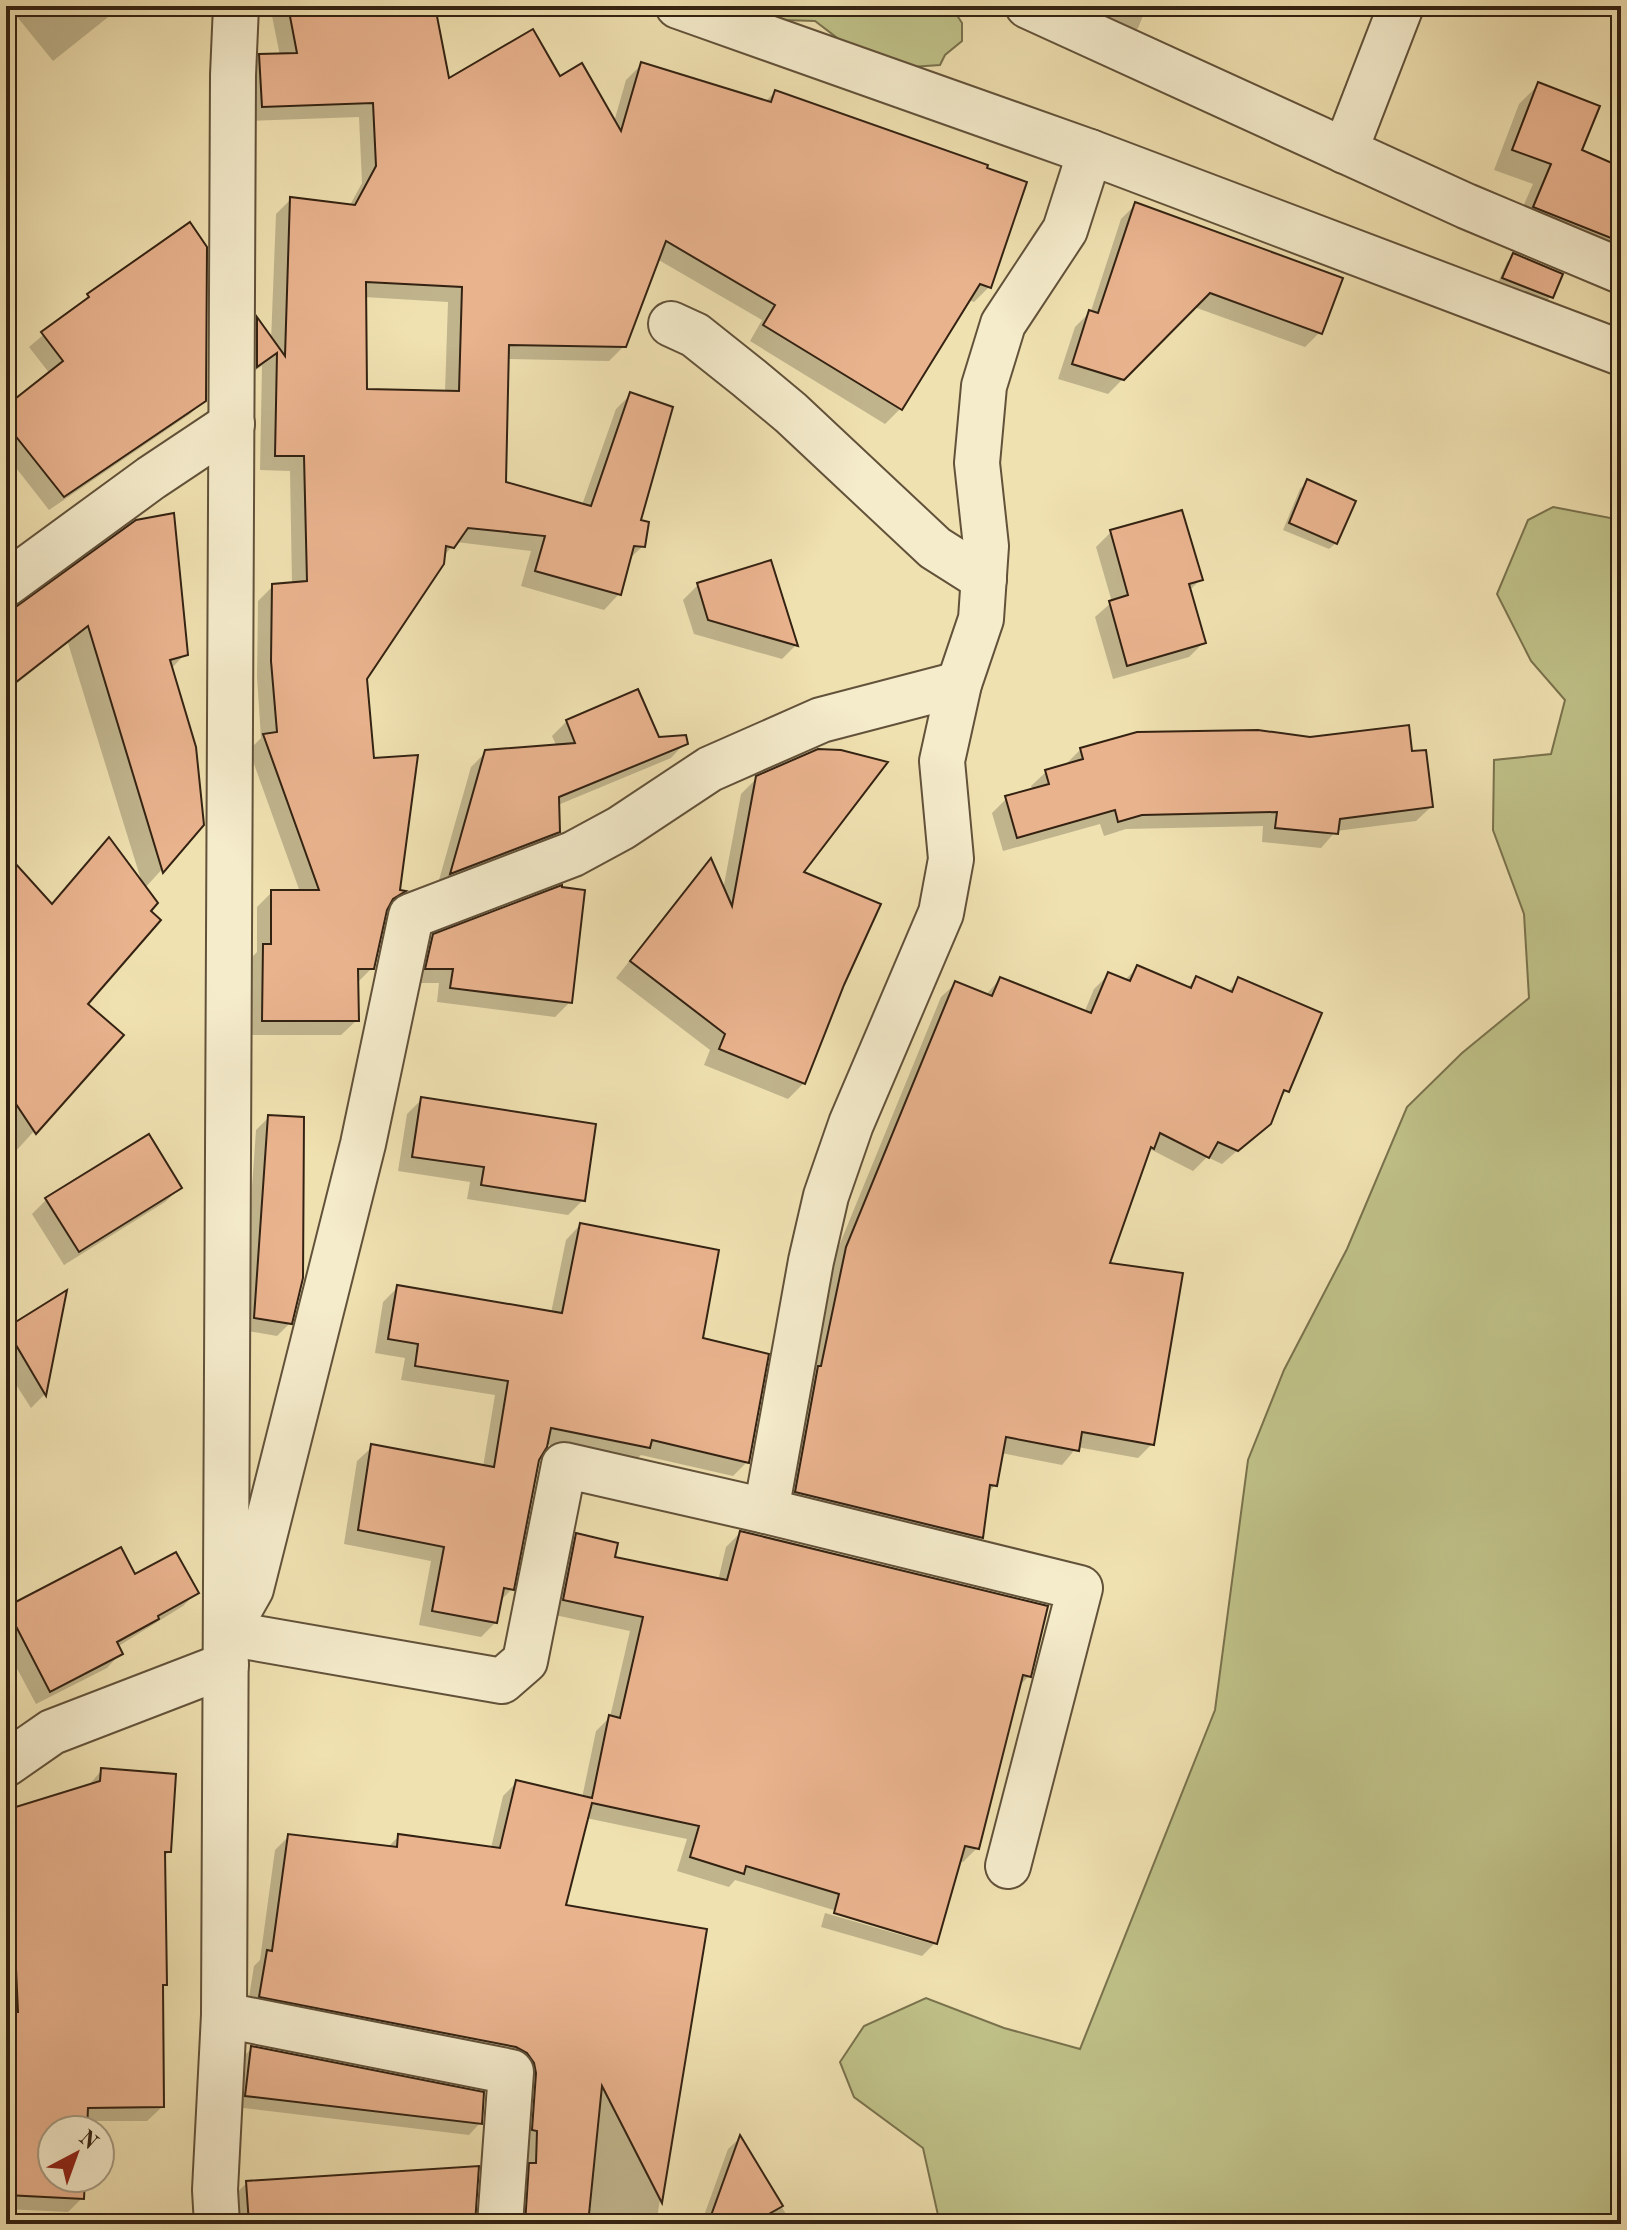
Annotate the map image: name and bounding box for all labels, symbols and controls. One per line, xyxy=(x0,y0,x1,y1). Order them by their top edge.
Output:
north arrow xyxy=(36,2114,116,2194)
text: N xyxy=(74,2127,102,2154)

